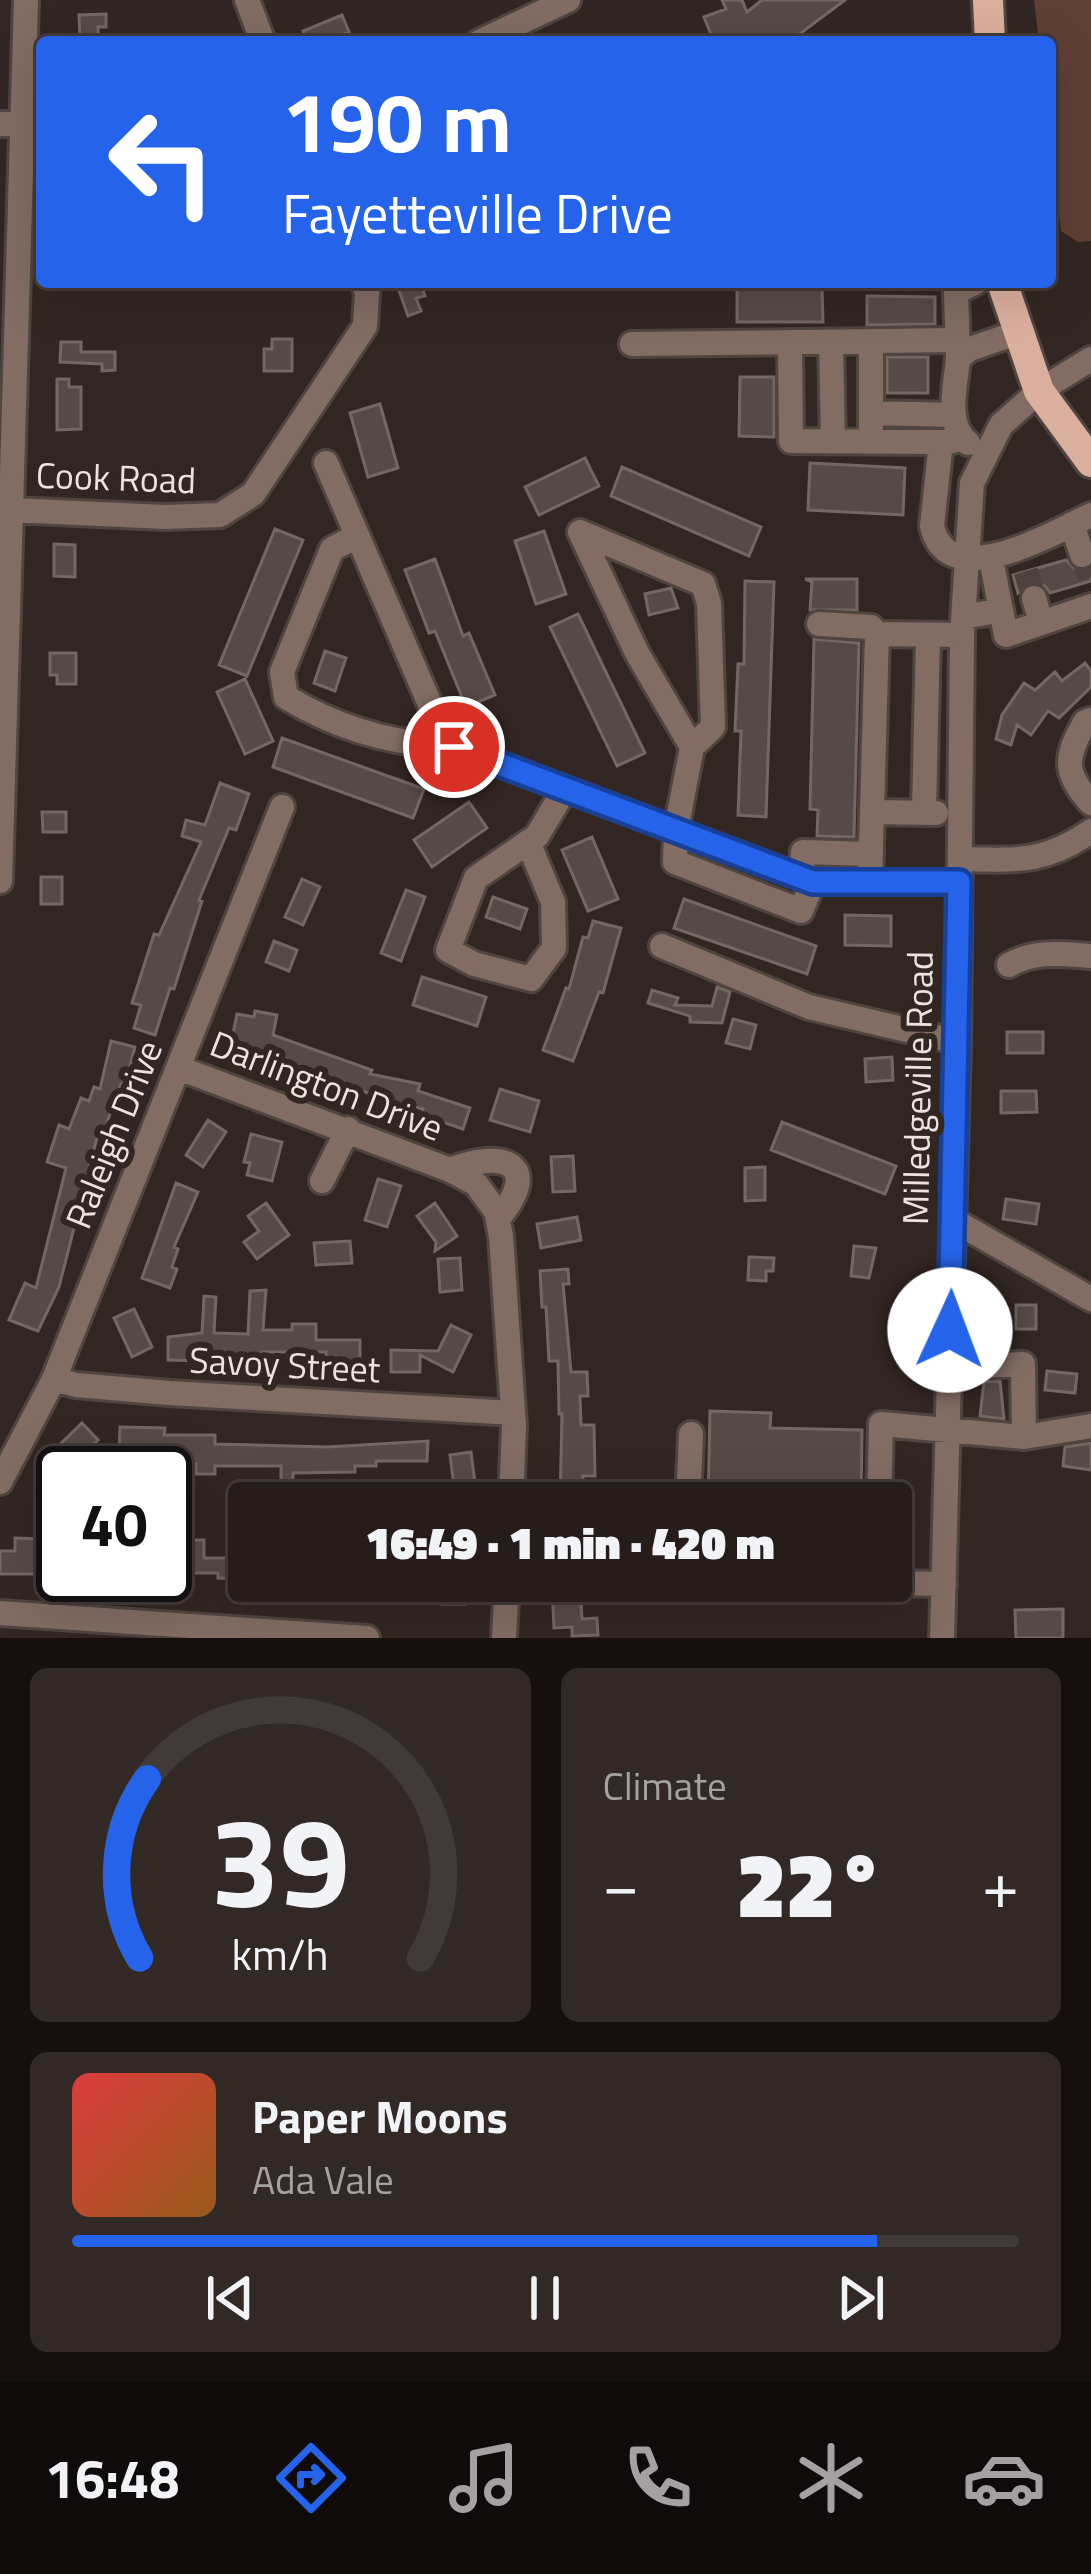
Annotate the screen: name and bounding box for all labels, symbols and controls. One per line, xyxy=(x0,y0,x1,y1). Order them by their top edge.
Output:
text: 190 m xyxy=(282,57,512,185)
icon: left xyxy=(84,84,240,240)
text: Fayetteville Drive xyxy=(282,172,673,254)
street label: Cook Road xyxy=(35,447,197,507)
pin xyxy=(403,696,505,798)
icon: arrive xyxy=(421,714,487,780)
street label: Milledgeville Road xyxy=(887,950,947,1226)
street label: Darlington Drive xyxy=(203,1015,451,1155)
street label: Raleigh Drive xyxy=(50,1031,176,1237)
position arrow xyxy=(887,1267,1013,1393)
street label: Savoy Street xyxy=(188,1332,382,1396)
speed limit sign: 40 xyxy=(36,1446,192,1602)
text: 16:49 · 1 min · 420 m xyxy=(366,1508,774,1576)
text: Climate xyxy=(603,1756,727,1815)
text: 39 xyxy=(210,1766,350,1955)
text: 22° xyxy=(737,1815,885,1952)
text: − xyxy=(603,1833,639,1934)
text: + xyxy=(982,1833,1019,1934)
text: km/h xyxy=(232,1921,329,1987)
text: Paper Moons xyxy=(252,2082,508,2150)
text: Ada Vale xyxy=(252,2150,394,2209)
icon: previous xyxy=(197,2265,263,2331)
icon: pause xyxy=(512,2265,578,2331)
icon: next xyxy=(828,2265,894,2331)
icon: directions xyxy=(269,2436,353,2520)
icon: music xyxy=(442,2436,526,2520)
icon: phone xyxy=(616,2436,700,2520)
icon: climate xyxy=(789,2436,873,2520)
icon: car xyxy=(962,2436,1046,2520)
text: 16:48 xyxy=(45,2437,179,2519)

